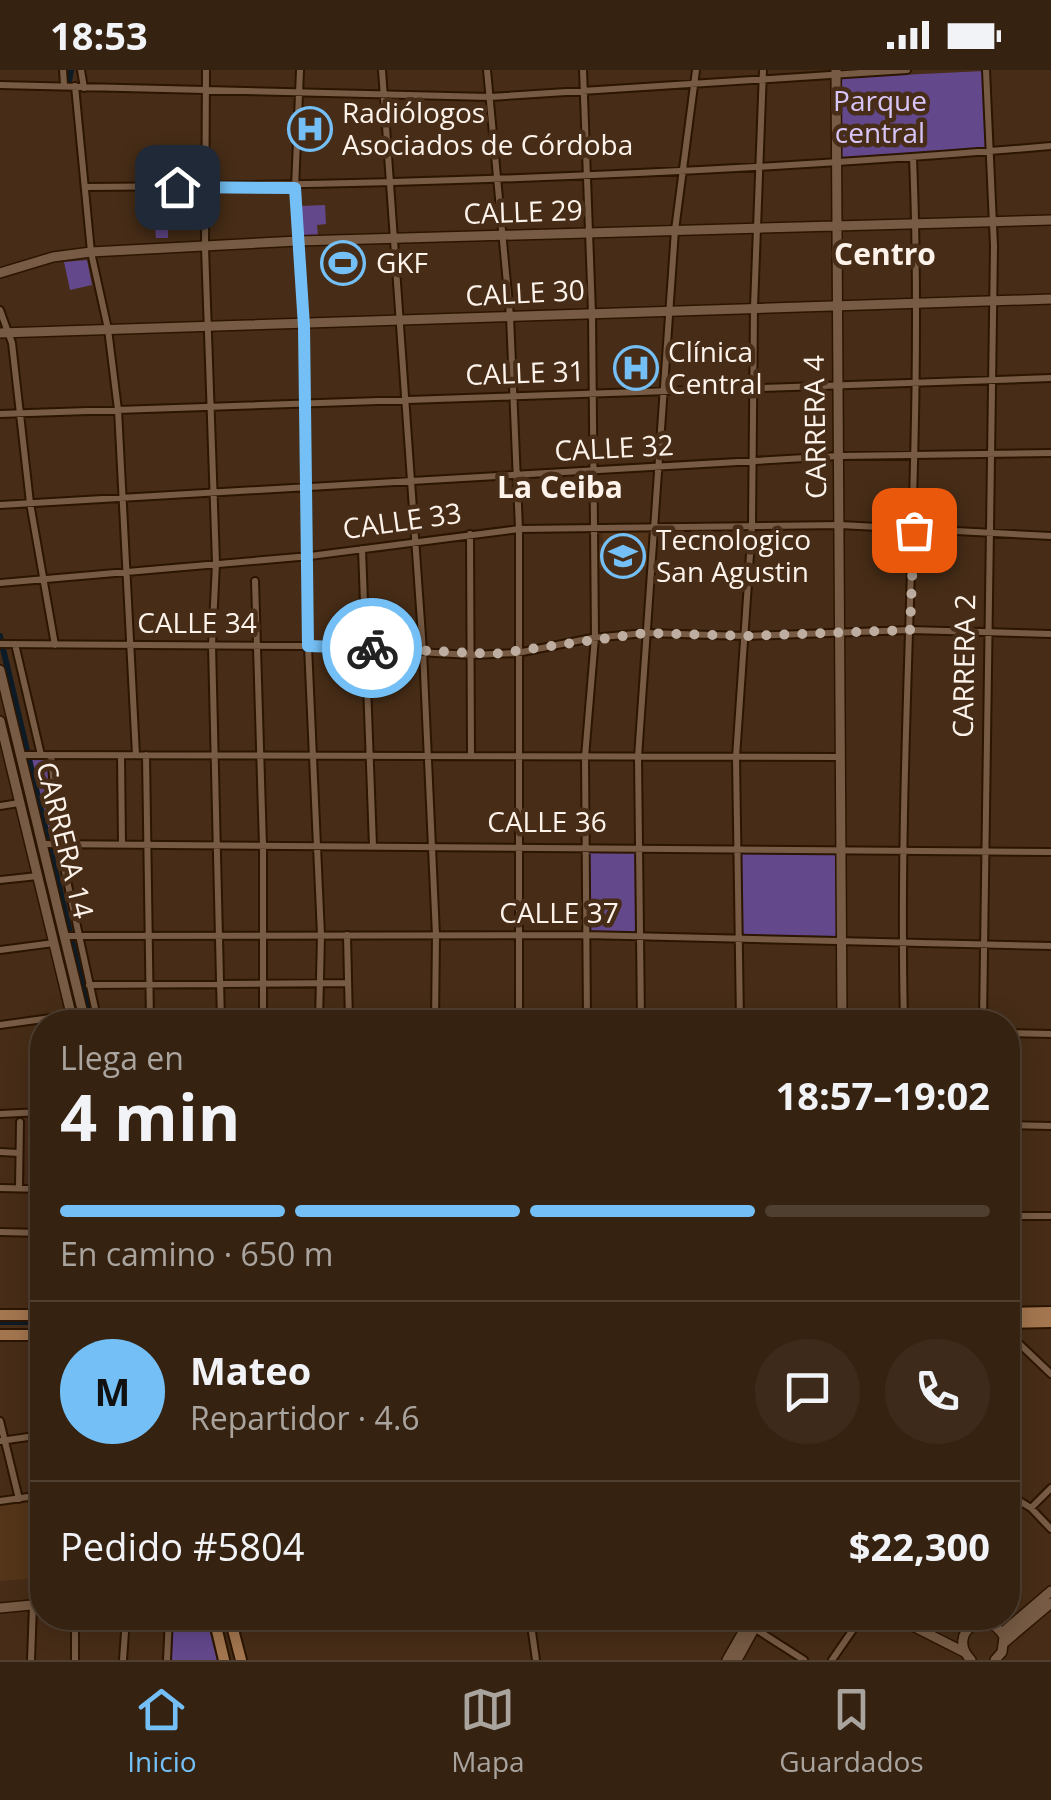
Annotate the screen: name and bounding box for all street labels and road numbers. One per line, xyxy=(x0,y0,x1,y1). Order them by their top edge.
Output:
street label: CALLE 29 xyxy=(463,190,583,232)
street label: CALLE 30 xyxy=(464,270,586,314)
street label: CALLE 31 xyxy=(465,351,585,393)
street label: CARRERA 4 xyxy=(794,355,834,499)
street label: CALLE 32 xyxy=(553,425,675,469)
street label: CALLE 33 xyxy=(340,493,464,547)
street label: CARRERA 2 xyxy=(943,594,983,738)
street label: CALLE 34 xyxy=(137,603,257,641)
street label: CARRERA 14 xyxy=(28,758,104,922)
street label: CALLE 36 xyxy=(487,802,607,840)
street label: CALLE 37 xyxy=(499,893,619,931)

